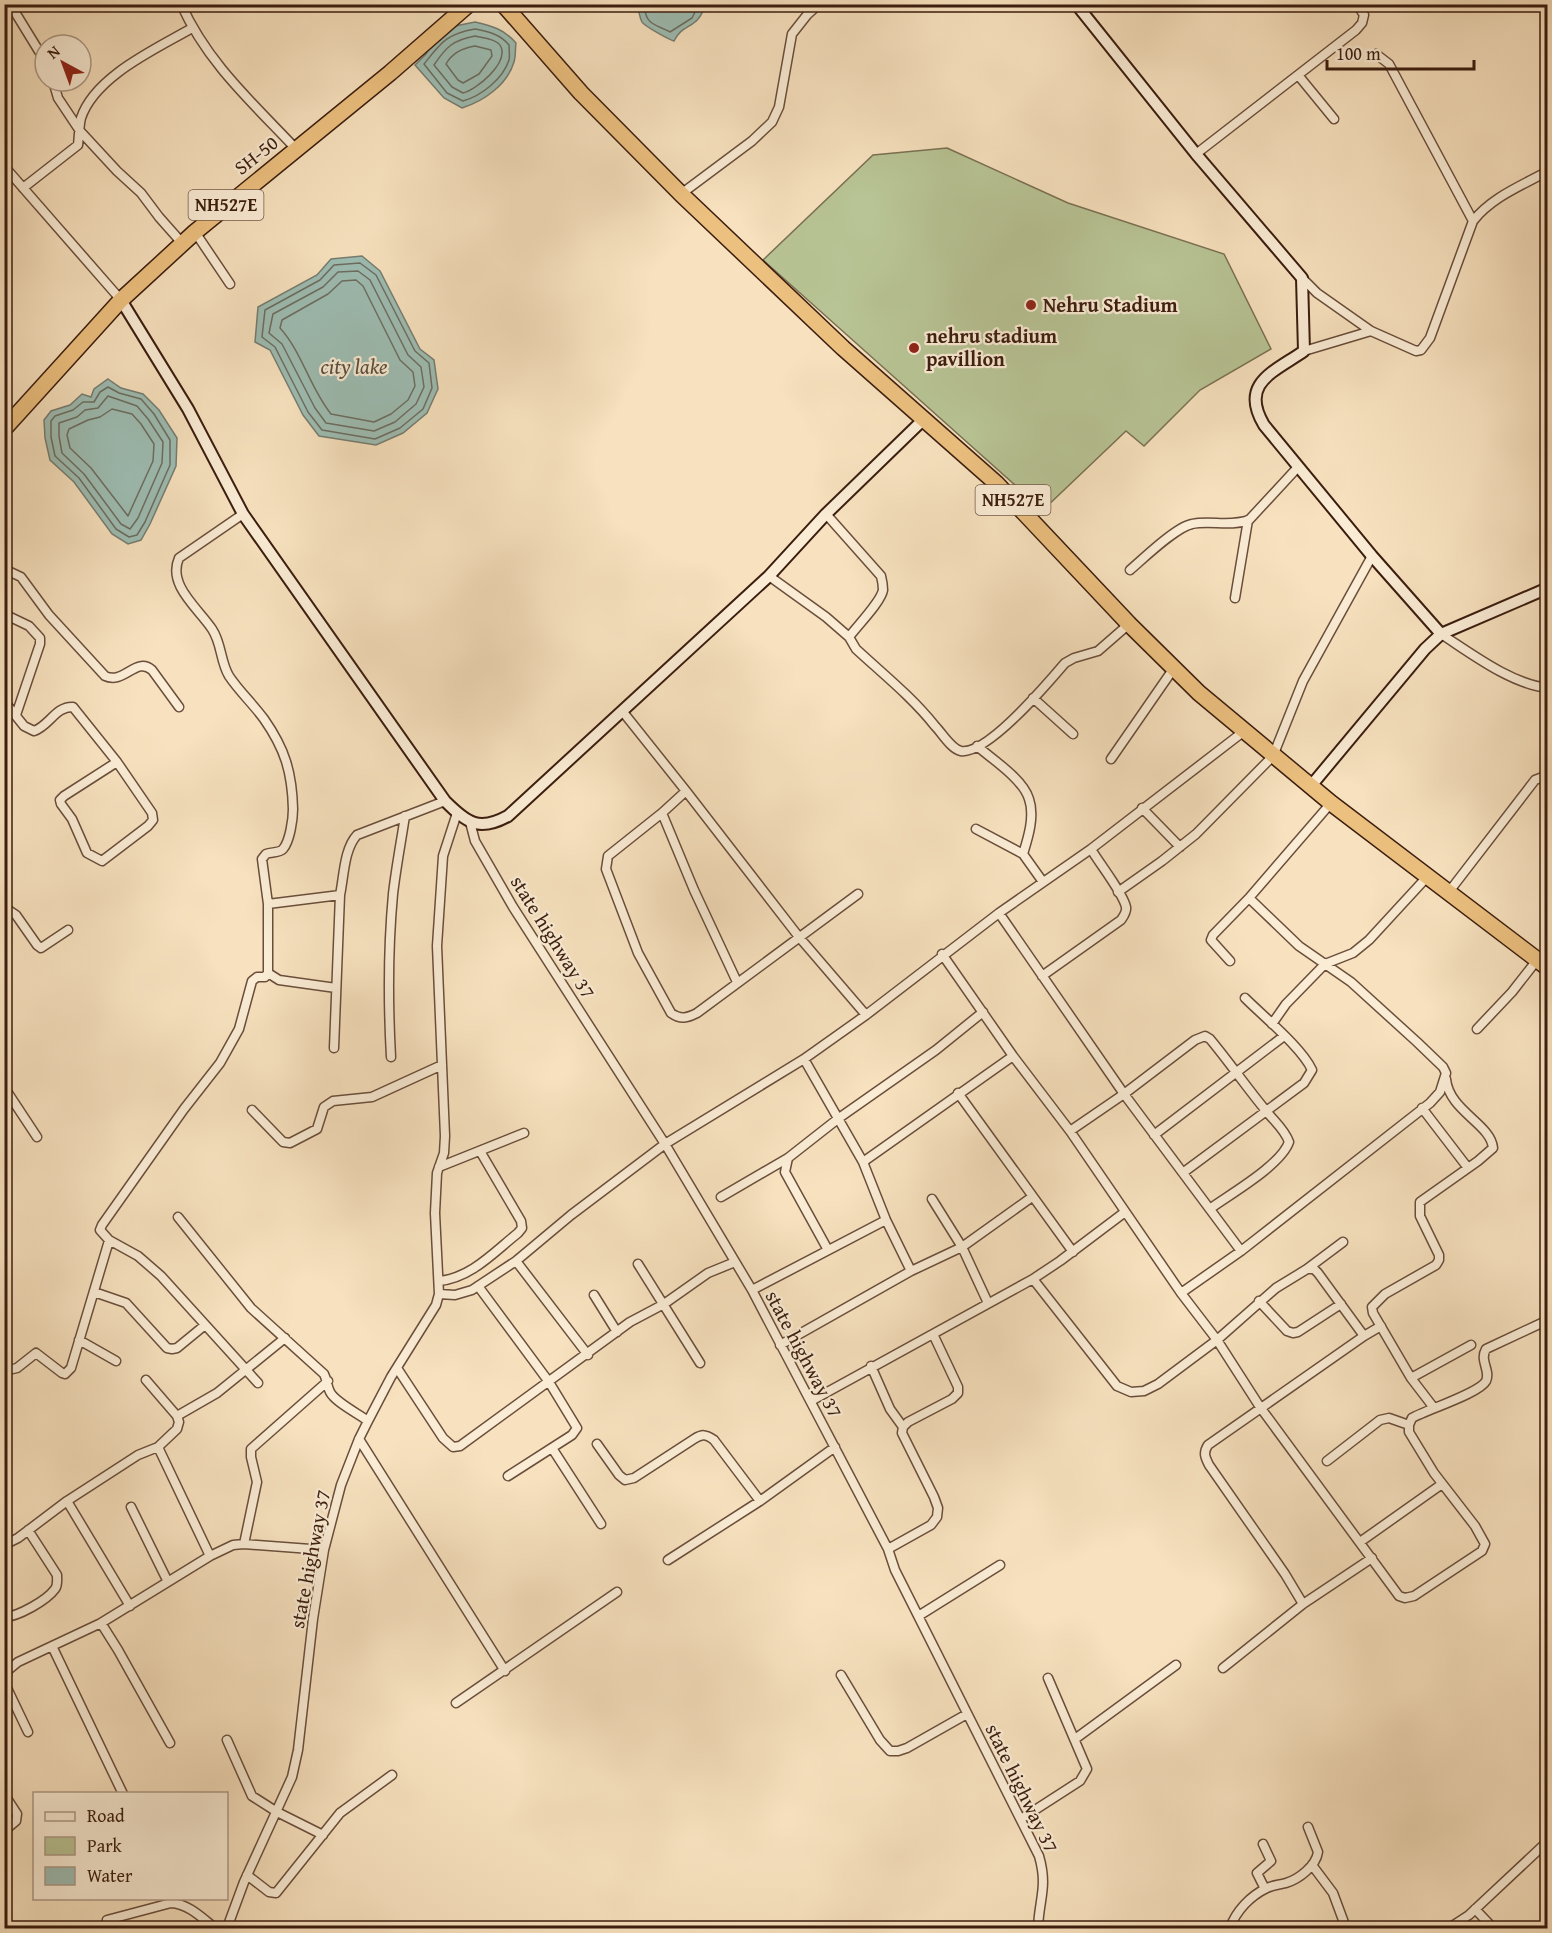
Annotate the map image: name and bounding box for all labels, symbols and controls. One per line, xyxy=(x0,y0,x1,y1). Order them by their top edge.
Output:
north arrow xyxy=(33,33,93,93)
scale bar xyxy=(1327,33,1474,71)
text: N xyxy=(41,39,65,64)
text: 100 m xyxy=(1336,40,1381,67)
street label: SH-50 xyxy=(227,128,284,181)
road number: NH527E xyxy=(188,190,264,220)
place label: Nehru Stadium xyxy=(1043,290,1178,319)
marker: Nehru Stadium xyxy=(1024,298,1038,312)
place label: nehru stadium pavillion xyxy=(926,321,1057,373)
marker: nehru stadium pavillion xyxy=(907,341,921,355)
water label: city lake xyxy=(320,351,388,382)
road number: NH527E xyxy=(976,485,1050,515)
street label: state highway 37 xyxy=(504,870,603,1004)
street label: state highway 37 xyxy=(759,1285,850,1423)
street label: state highway 37 xyxy=(282,1487,337,1631)
street label: state highway 37 xyxy=(979,1718,1066,1857)
legend xyxy=(33,1792,228,1900)
text: Road xyxy=(87,1802,125,1829)
text: Park xyxy=(87,1832,123,1859)
text: Water xyxy=(87,1862,133,1889)

